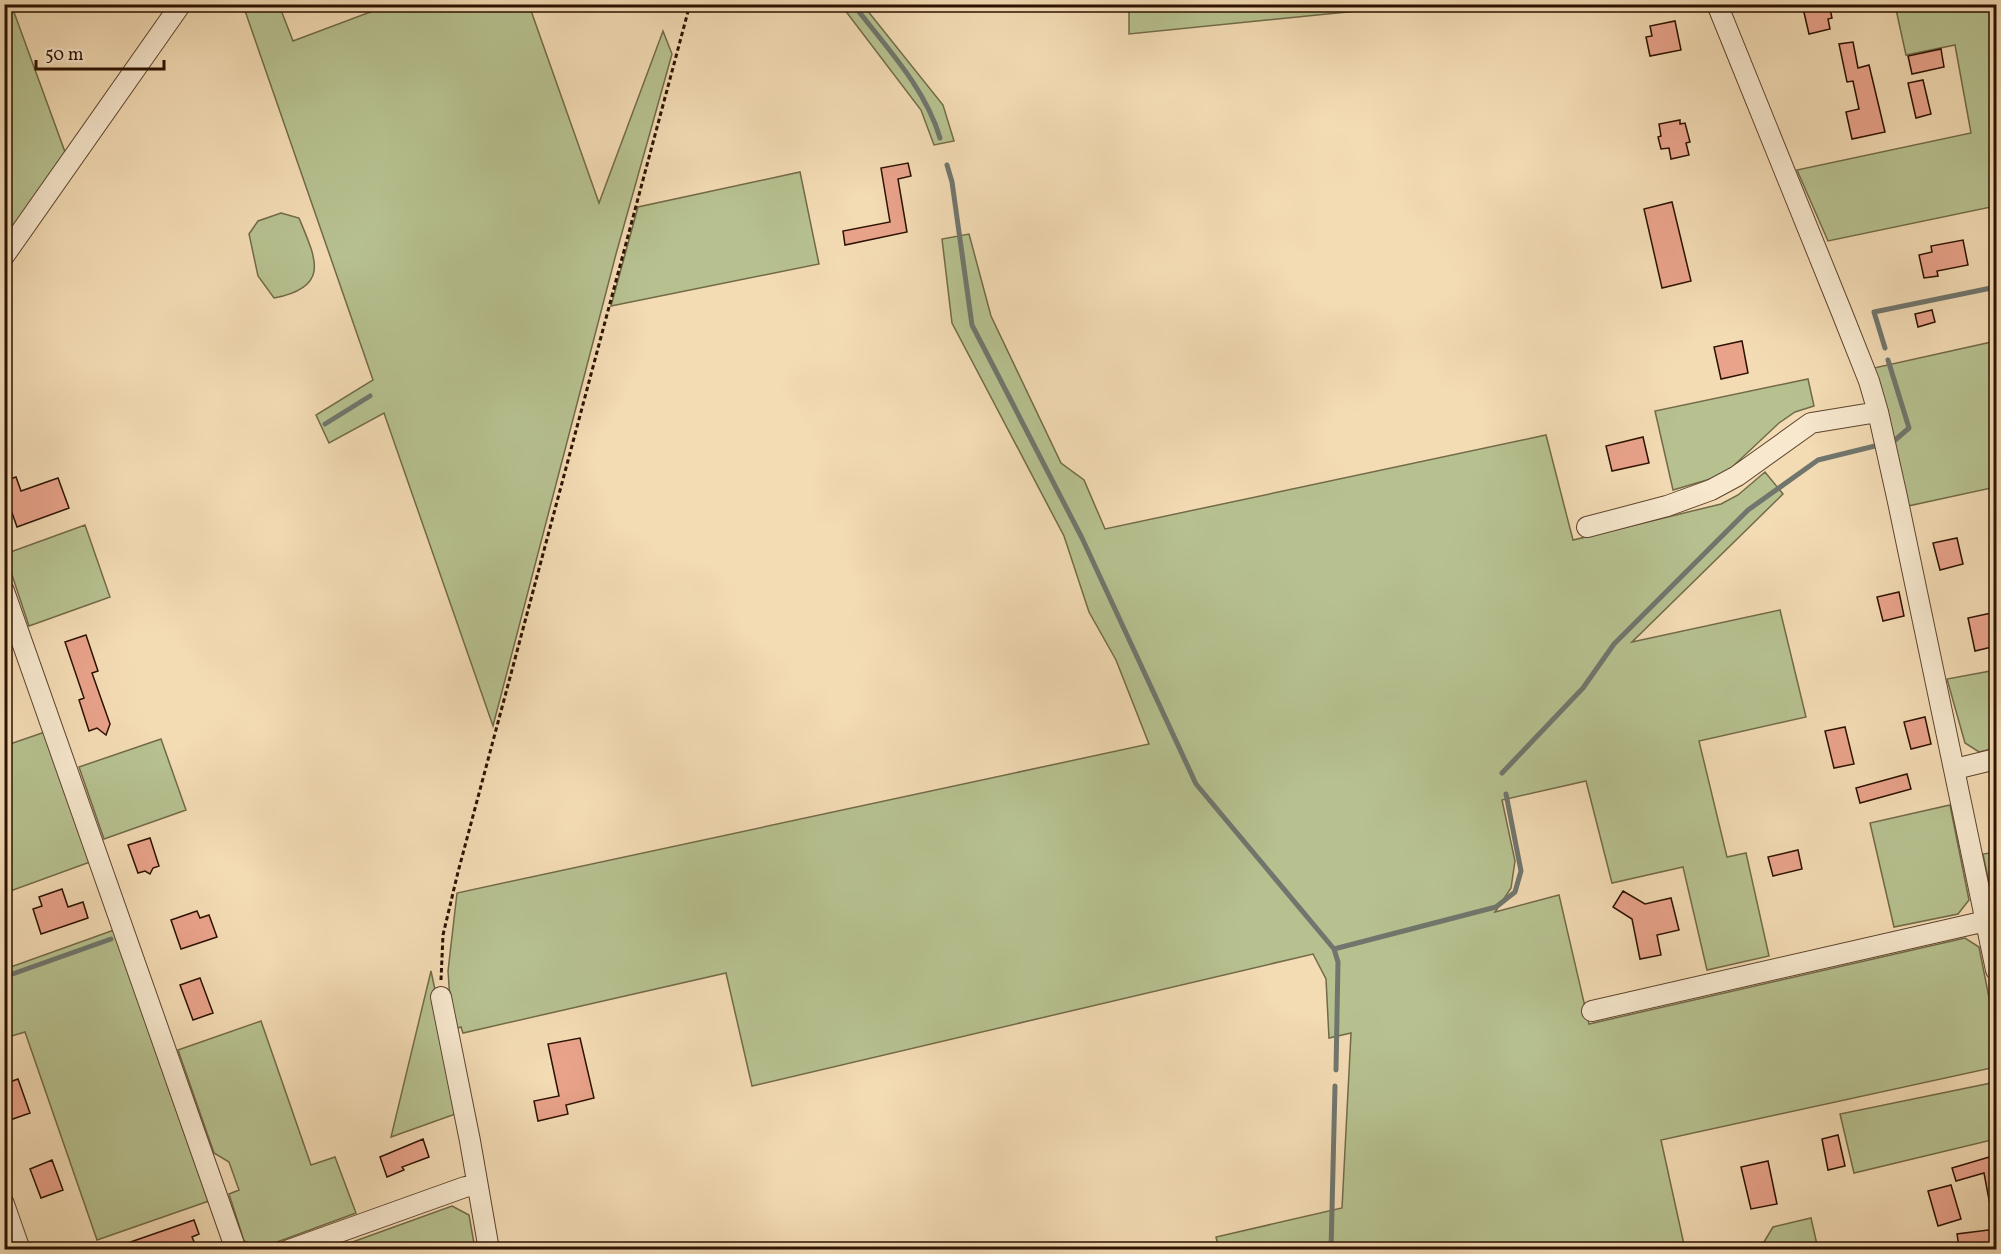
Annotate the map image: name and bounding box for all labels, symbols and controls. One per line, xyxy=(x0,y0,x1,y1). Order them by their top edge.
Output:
scale bar xyxy=(36,33,164,71)
text: 50 m xyxy=(45,43,84,68)

